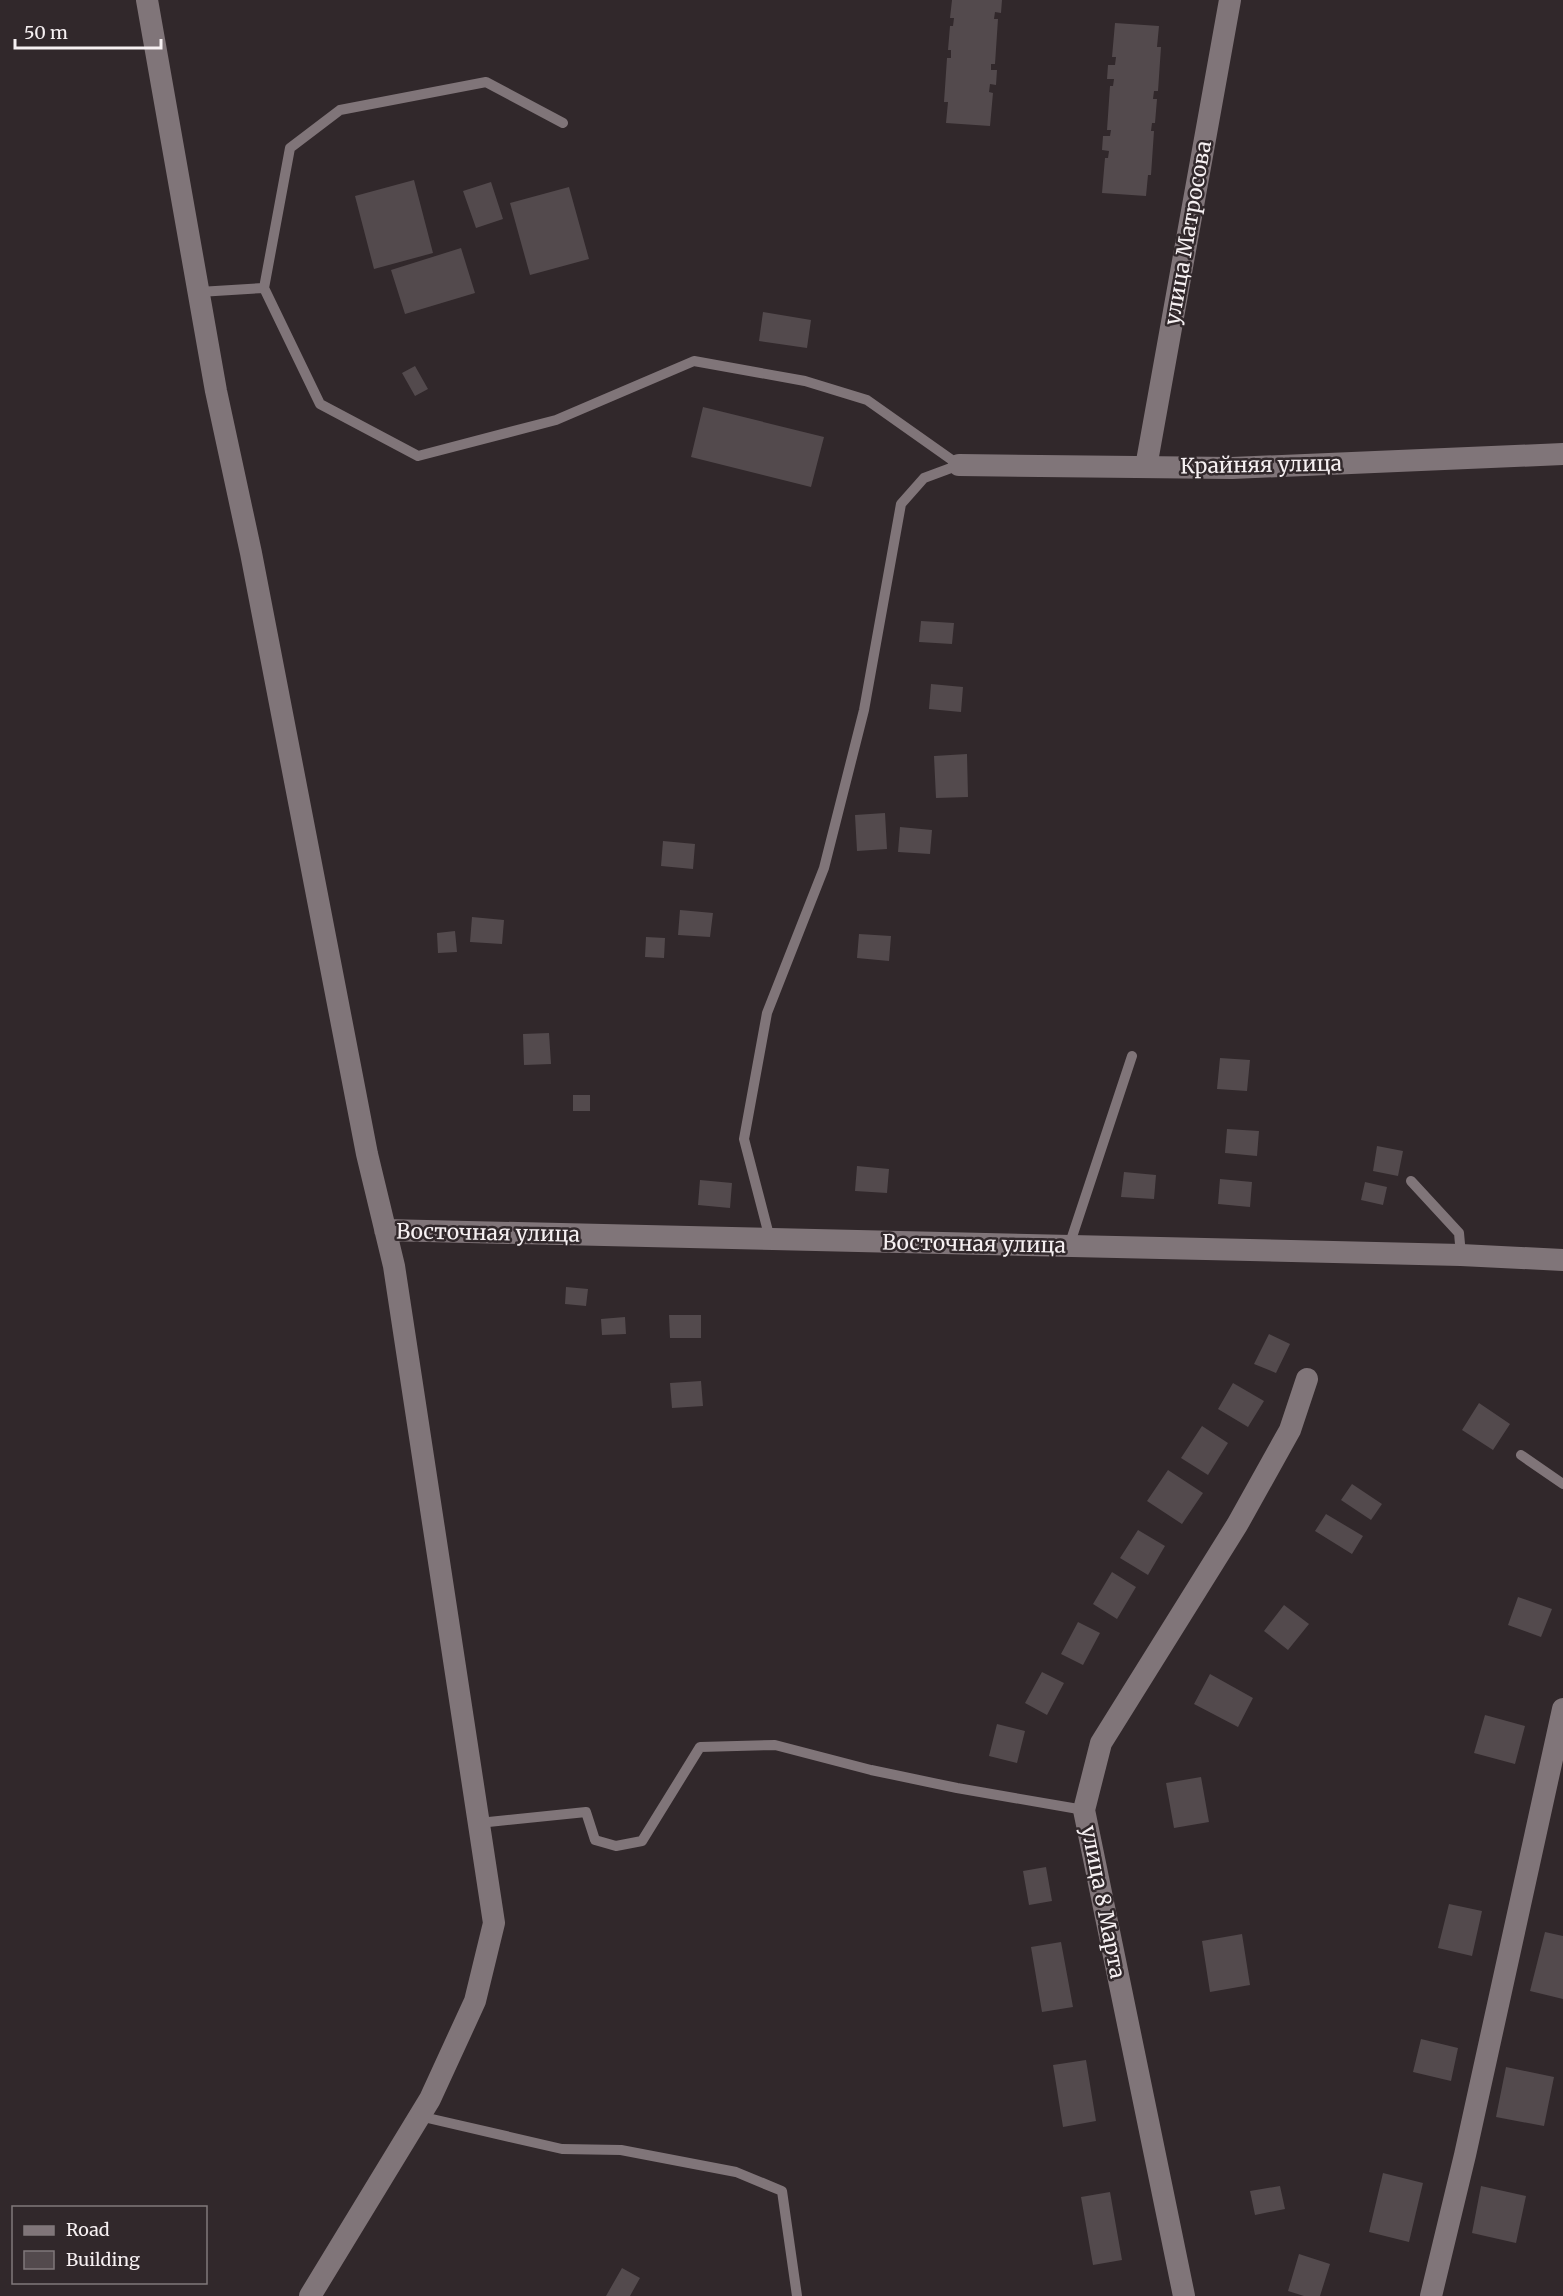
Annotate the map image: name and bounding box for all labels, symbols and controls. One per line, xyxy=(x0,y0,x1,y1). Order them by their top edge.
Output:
scale bar xyxy=(15,12,160,50)
text: 50 m xyxy=(24,21,68,44)
street label: улица Матросова xyxy=(1158,139,1217,327)
street label: Крайняя улица xyxy=(1180,450,1342,479)
street label: Восточная улица xyxy=(396,1217,580,1248)
street label: Восточная улица xyxy=(882,1228,1066,1259)
street label: улица 8 Марта xyxy=(1075,1823,1132,1981)
legend xyxy=(12,2206,207,2284)
text: Road xyxy=(66,2218,110,2241)
text: Building xyxy=(66,2248,140,2271)

